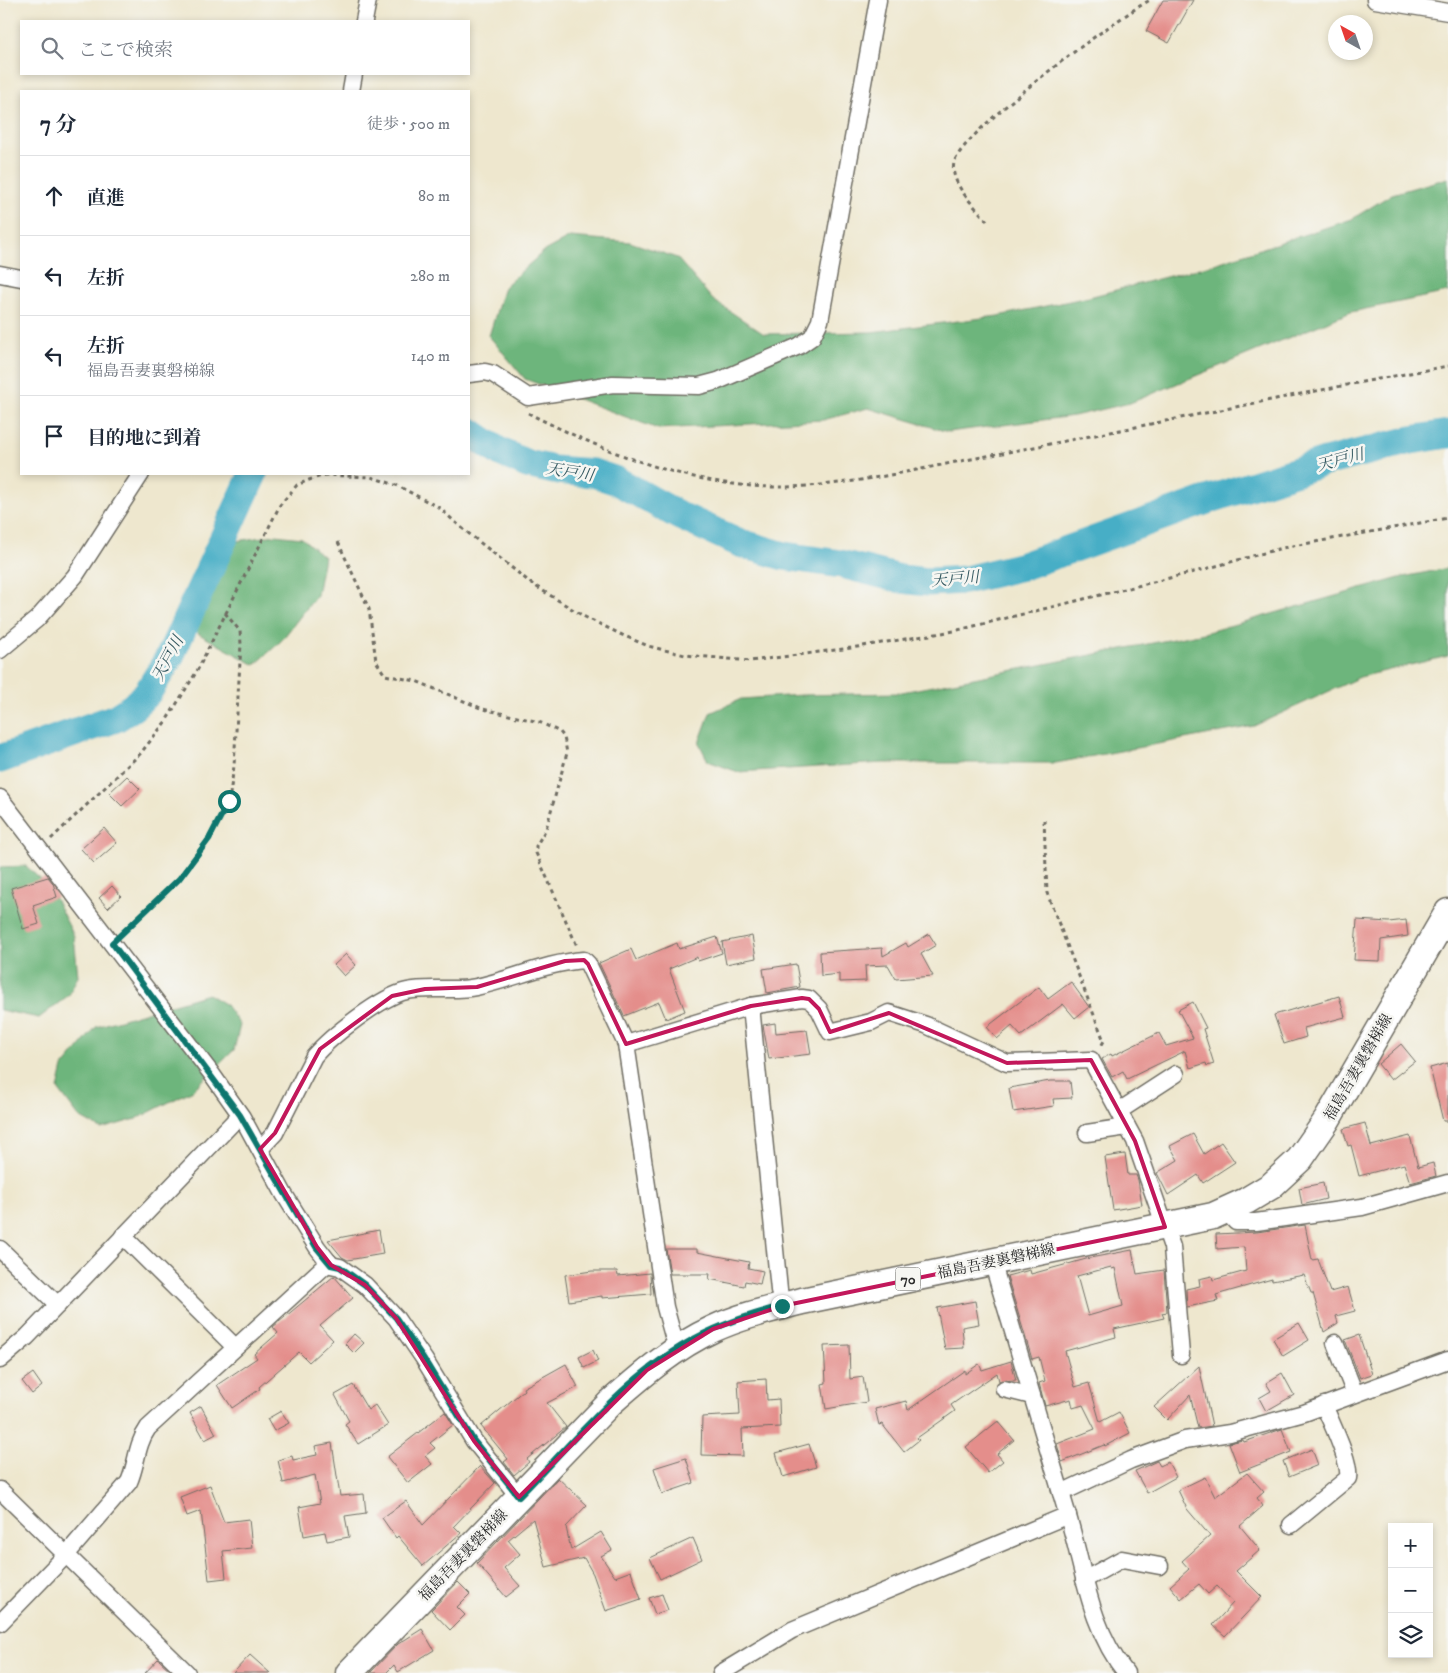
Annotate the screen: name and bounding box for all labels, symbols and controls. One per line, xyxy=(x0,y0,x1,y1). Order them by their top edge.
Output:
north arrow xyxy=(1328,15,1373,60)
search box xyxy=(20,20,470,75)
icon: search xyxy=(38,34,66,62)
text: ここで検索 xyxy=(78,39,173,62)
text: 7 分 xyxy=(40,112,77,138)
text: 徒歩 · 500 m xyxy=(367,114,450,134)
icon: ahead xyxy=(40,182,68,210)
text: 80 m xyxy=(418,186,450,206)
text: 直進 xyxy=(87,187,125,210)
icon: left xyxy=(40,262,68,290)
text: 280 m xyxy=(410,266,450,286)
text: 左折 xyxy=(87,267,125,290)
text: 左折 xyxy=(87,335,125,358)
icon: left xyxy=(40,342,68,370)
text: 140 m xyxy=(411,346,450,366)
text: 福島吾妻裏磐梯線 xyxy=(87,361,215,381)
icon: arrive xyxy=(40,422,68,450)
text: 目的地に到着 xyxy=(87,427,201,450)
water label: 天戸川 xyxy=(1314,444,1368,476)
water label: 天戸川 xyxy=(545,458,597,486)
water label: 天戸川 xyxy=(930,567,982,591)
water label: 天戸川 xyxy=(148,631,189,684)
route start xyxy=(218,790,241,813)
street label: 福島吾妻裏磐梯線 xyxy=(1320,1011,1397,1124)
street label: 福島吾妻裏磐梯線 xyxy=(935,1240,1057,1283)
road number: 70 xyxy=(896,1268,920,1290)
route end xyxy=(771,1295,794,1318)
street label: 福島吾妻裏磐梯線 xyxy=(415,1506,512,1605)
map controls xyxy=(1388,1523,1433,1658)
button: + xyxy=(1388,1523,1433,1568)
button: − xyxy=(1388,1568,1433,1613)
button: layers xyxy=(1388,1613,1433,1658)

